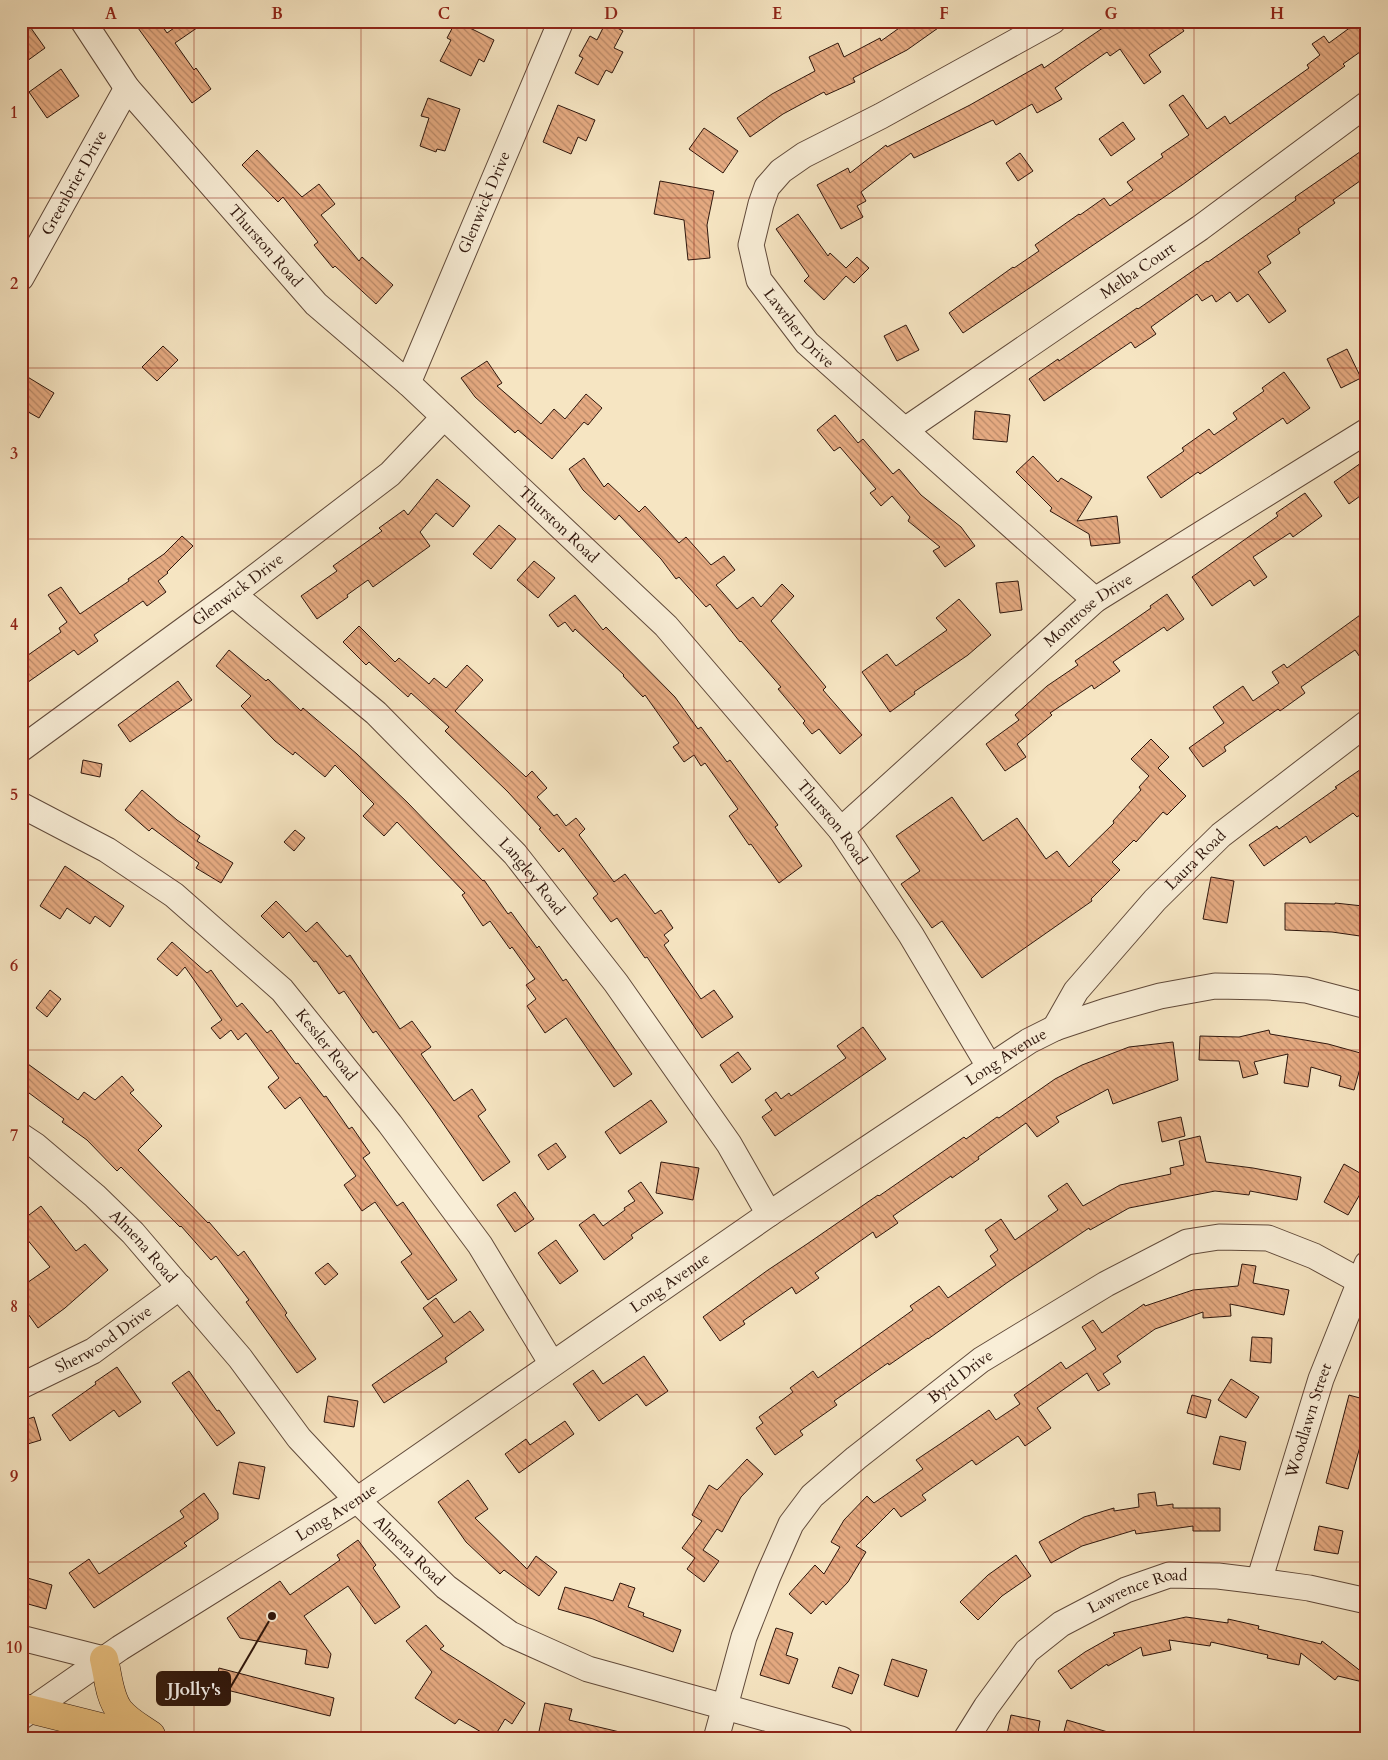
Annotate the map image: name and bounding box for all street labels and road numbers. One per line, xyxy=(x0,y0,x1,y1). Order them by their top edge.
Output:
street label: Greenbrier Drive xyxy=(36,126,112,239)
street label: Glenwick Drive xyxy=(453,148,516,257)
street label: Thurston Road xyxy=(223,200,308,292)
street label: Melba Court xyxy=(1096,237,1180,304)
street label: Lawther Drive xyxy=(758,284,839,373)
street label: Thurston Road xyxy=(513,481,604,568)
street label: Glenwick Drive xyxy=(188,548,288,631)
street label: Montrose Drive xyxy=(1039,568,1137,652)
street label: Thurston Road xyxy=(792,775,872,870)
street label: Laura Road xyxy=(1160,825,1231,895)
street label: Langley Road xyxy=(494,833,570,920)
street label: Kessler Road xyxy=(290,1004,362,1086)
street label: Long Avenue xyxy=(961,1023,1050,1091)
street label: Almena Road xyxy=(104,1205,182,1288)
street label: Long Avenue xyxy=(626,1247,714,1318)
street label: Sherwood Drive xyxy=(51,1300,156,1379)
street label: Byrd Drive xyxy=(923,1344,997,1408)
street label: Woodlawn Street xyxy=(1280,1360,1337,1482)
street label: Long Avenue xyxy=(291,1478,382,1547)
street label: Almena Road xyxy=(369,1511,450,1591)
street label: Lawrence Road xyxy=(1084,1564,1188,1619)

